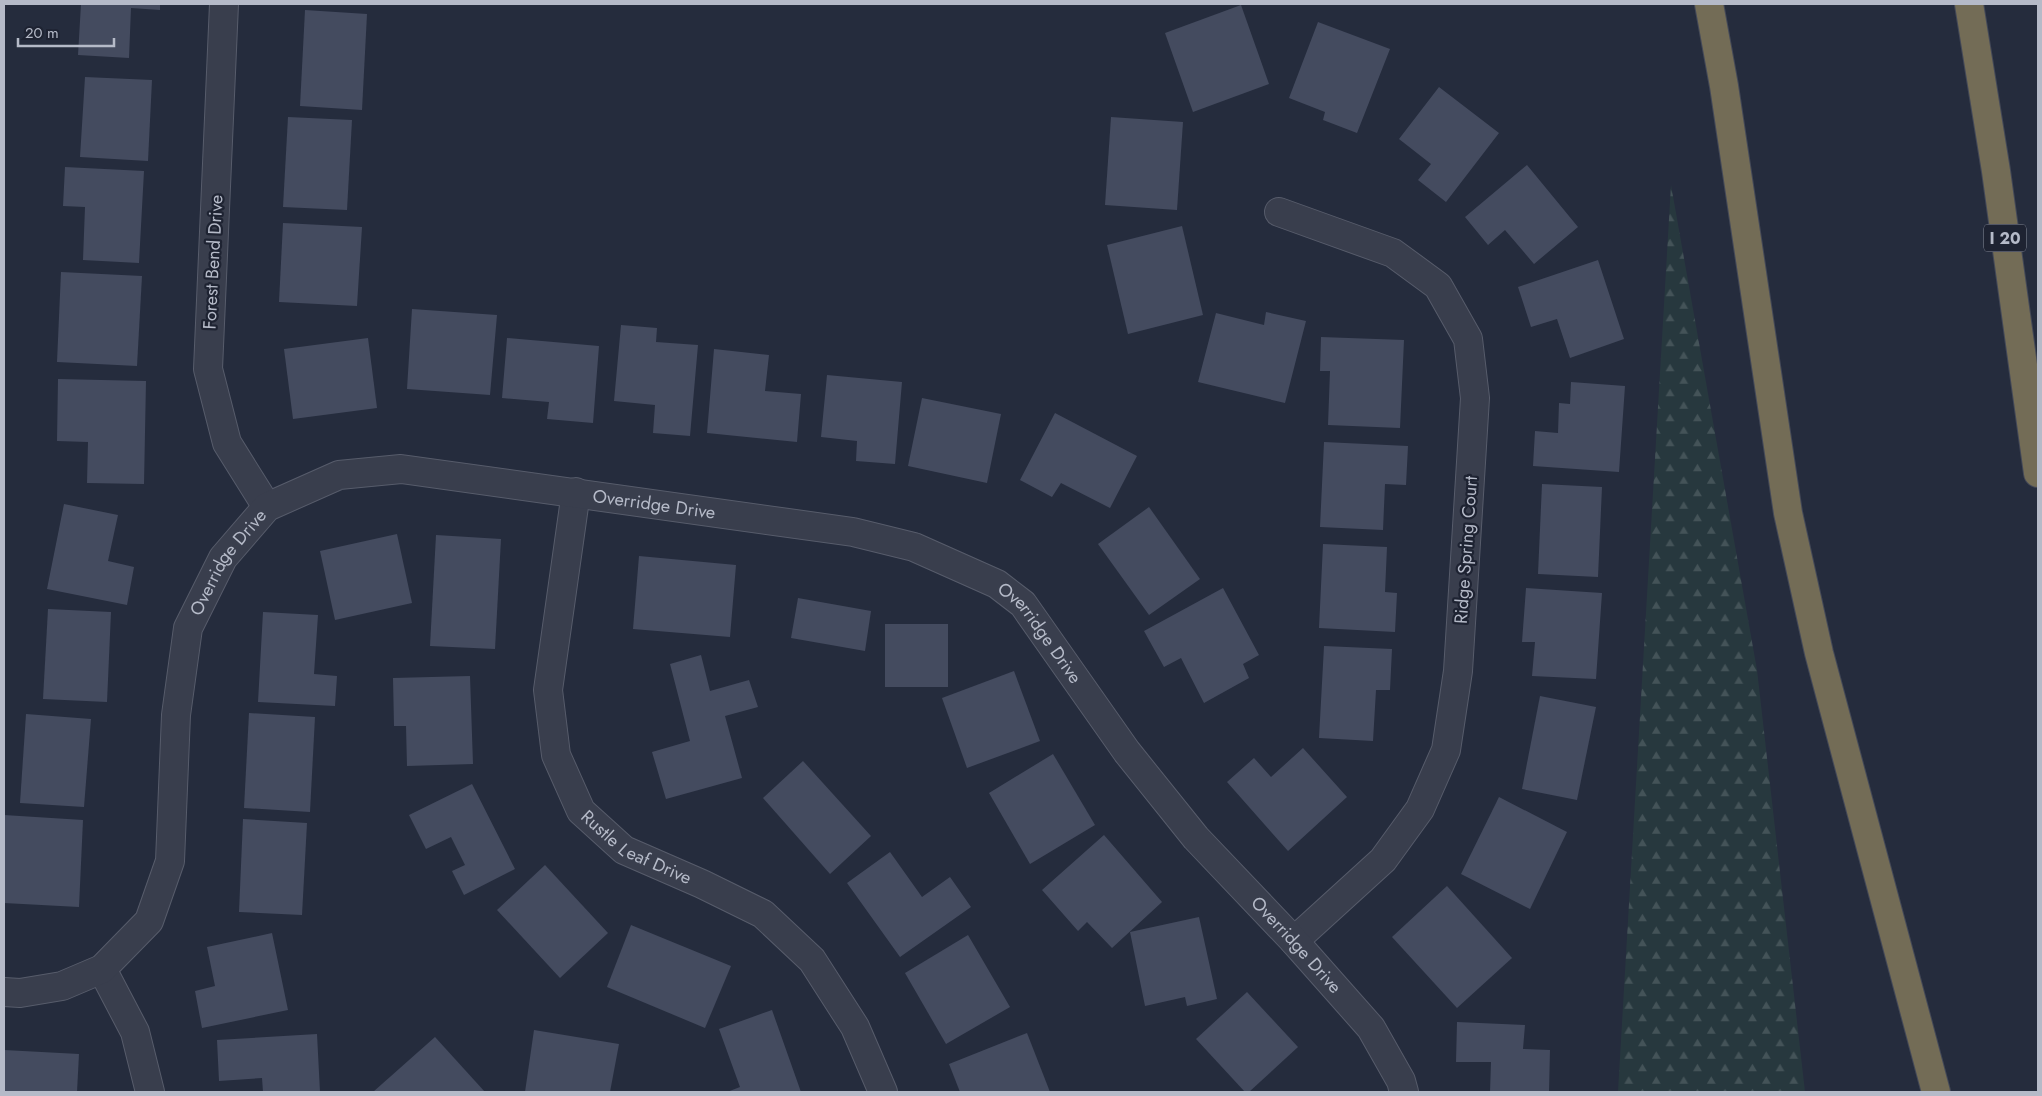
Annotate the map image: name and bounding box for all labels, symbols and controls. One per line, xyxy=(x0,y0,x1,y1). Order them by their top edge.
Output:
scale bar xyxy=(18,15,114,47)
text: 20 m xyxy=(25,22,59,44)
street label: Forest Bend Drive xyxy=(196,194,230,330)
road number: I 20 xyxy=(1984,224,2026,252)
street label: Ridge Spring Court xyxy=(1448,475,1484,625)
street label: Overridge Drive xyxy=(591,483,717,526)
street label: Overridge Drive xyxy=(183,503,273,620)
street label: Overridge Drive xyxy=(992,576,1088,689)
street label: Rustle Leaf Drive xyxy=(575,804,696,891)
street label: Overridge Drive xyxy=(1245,890,1348,999)

